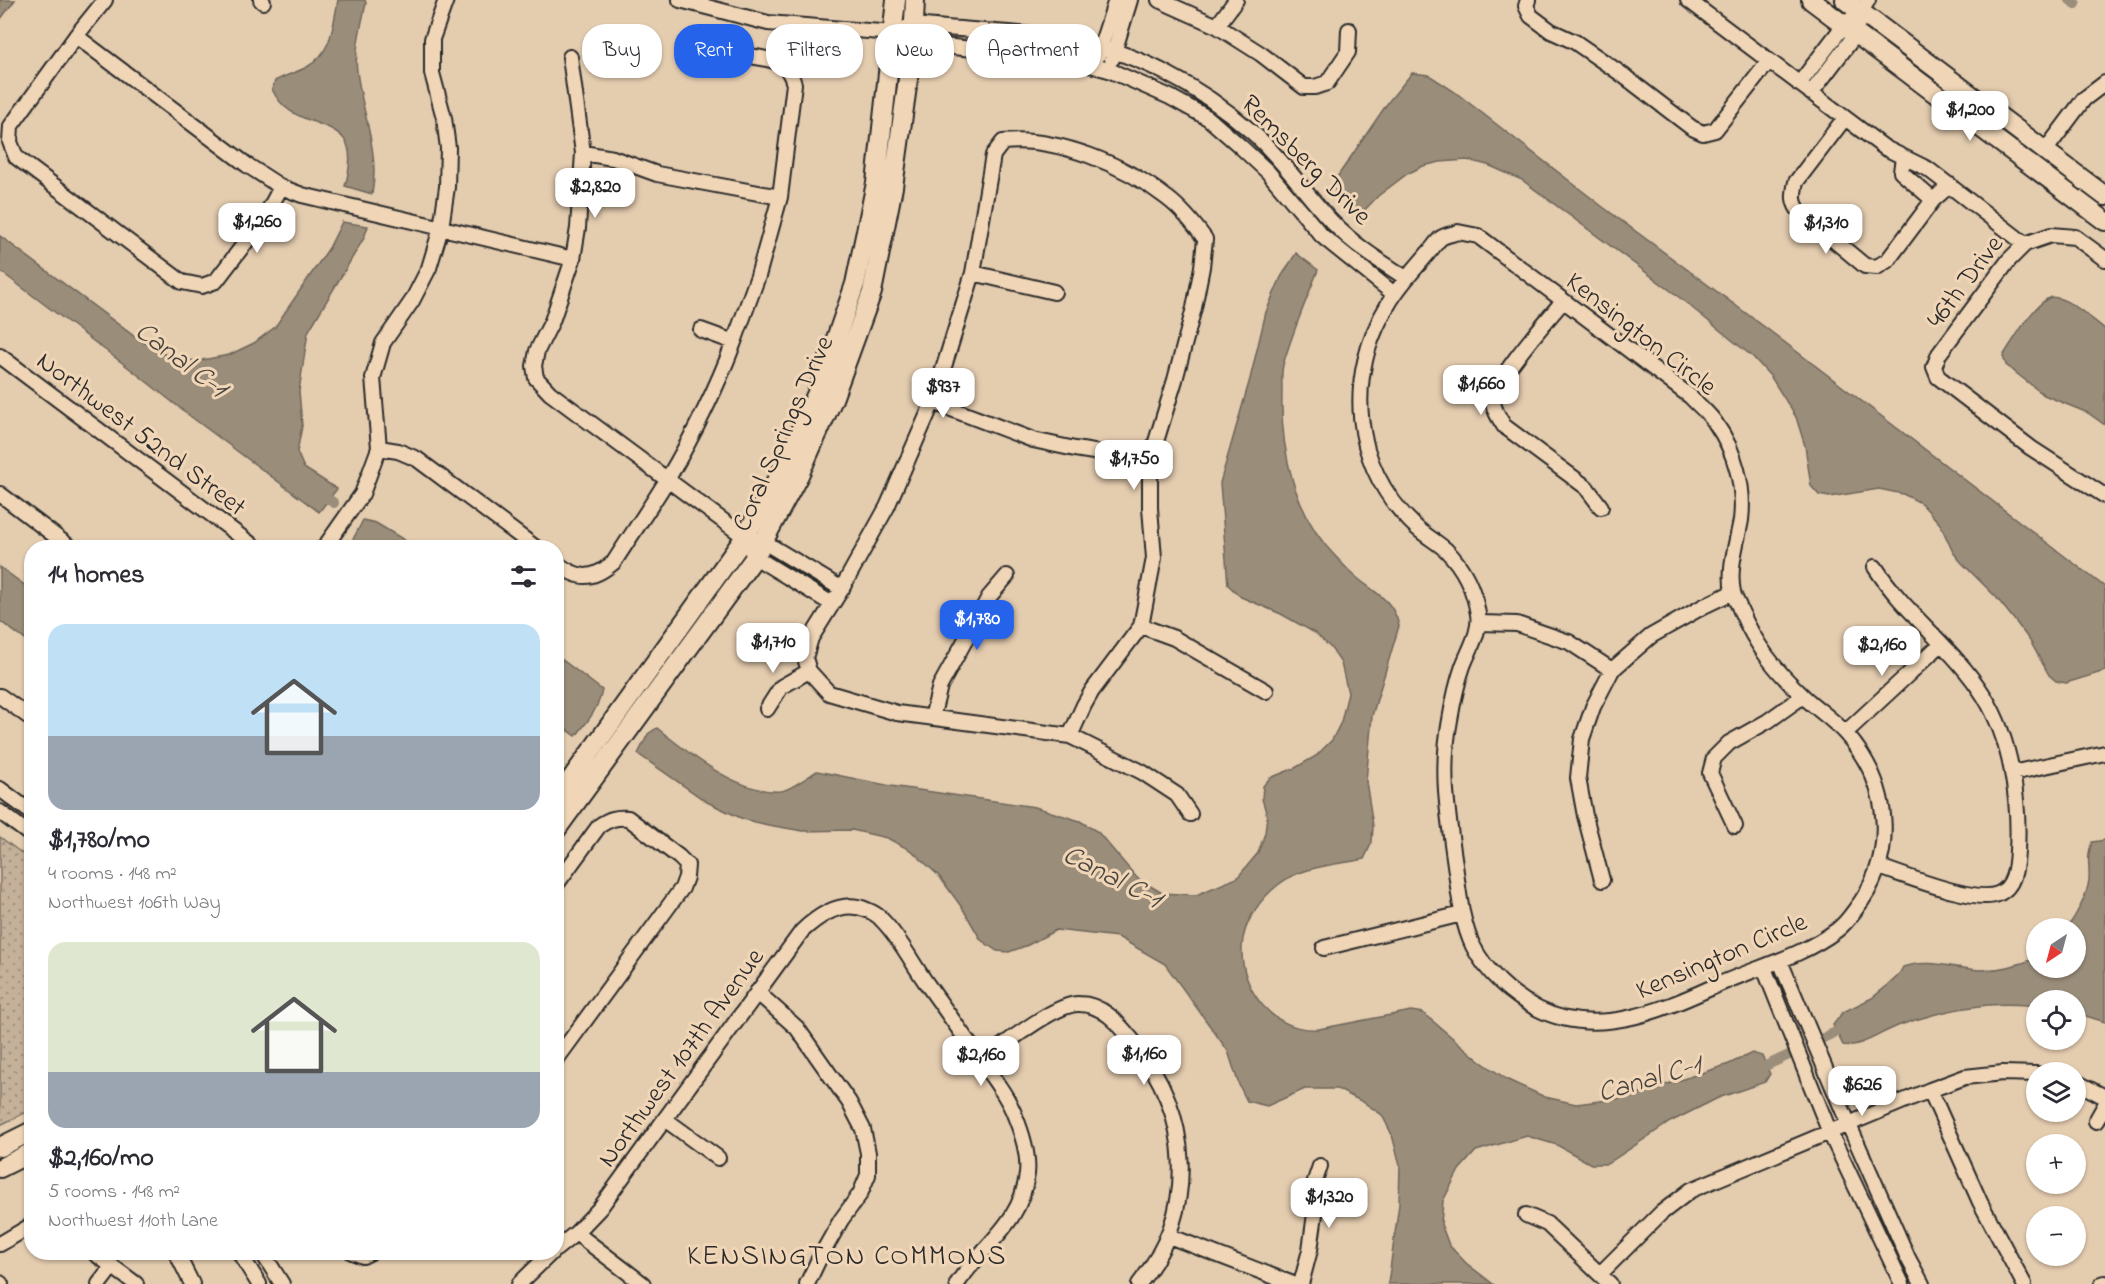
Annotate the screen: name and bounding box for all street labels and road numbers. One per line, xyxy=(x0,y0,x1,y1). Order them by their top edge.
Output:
street label: Remsberg Drive xyxy=(1231,86,1380,236)
street label: 46th Drive xyxy=(1918,227,2015,337)
street label: Kensington Circle xyxy=(1557,263,1725,407)
street label: Coral Springs Drive xyxy=(724,329,845,538)
street label: Northwest 52nd Street xyxy=(27,343,254,527)
street label: Kensington Circle xyxy=(1630,903,1814,1011)
street label: Northwest 107th Avenue xyxy=(589,940,776,1176)

